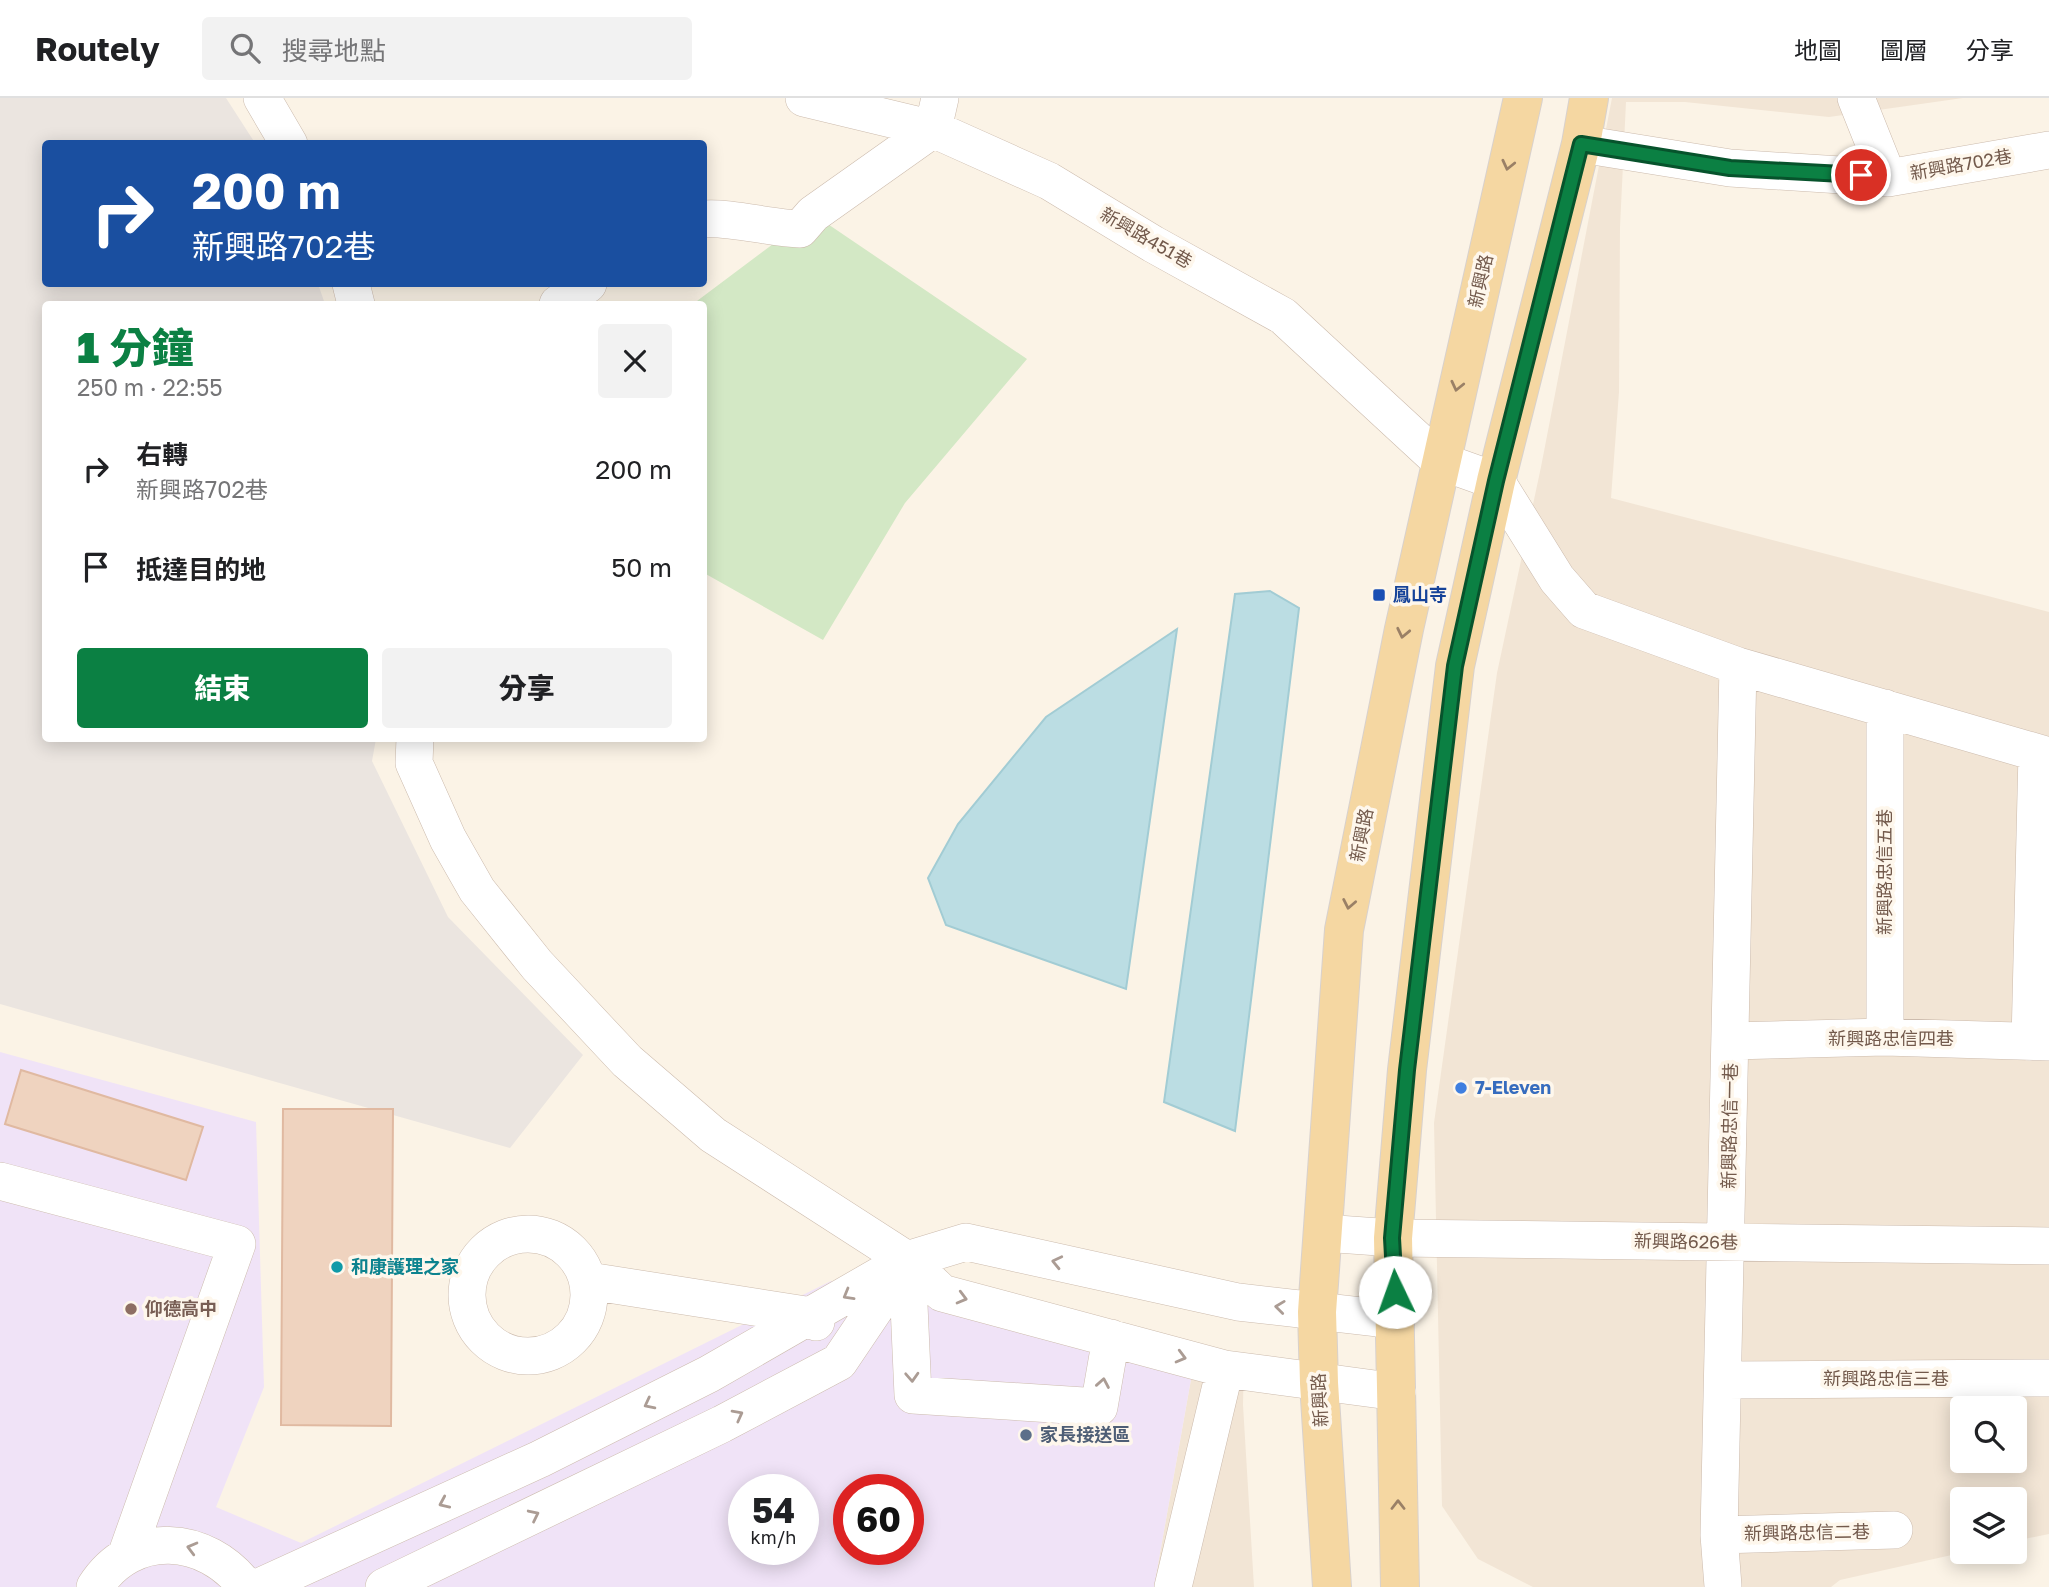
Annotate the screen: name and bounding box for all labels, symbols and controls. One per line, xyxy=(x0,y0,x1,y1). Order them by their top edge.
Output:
search box xyxy=(202,17,692,80)
text: Routely xyxy=(35,29,160,68)
icon: search xyxy=(226,29,264,67)
text: 搜尋地點 xyxy=(282,35,386,66)
text: 地圖 xyxy=(1794,35,1842,64)
text: 圖層 xyxy=(1880,35,1928,64)
text: 分享 xyxy=(1966,35,2014,64)
street label: 新興路702巷 xyxy=(1908,144,2014,184)
pin xyxy=(1831,145,1891,205)
icon: arrive xyxy=(1842,156,1880,194)
one-way arrow xyxy=(1502,158,1516,170)
text: 200 m xyxy=(192,161,341,220)
icon: right xyxy=(77,168,168,259)
street label: 新興路451巷 xyxy=(1097,202,1196,272)
text: 新興路702巷 xyxy=(192,227,375,265)
street label: 新興路 xyxy=(1463,252,1497,310)
text: 1 分鐘 xyxy=(77,322,194,372)
button: close xyxy=(598,324,672,398)
text: 250 m · 22:55 xyxy=(77,373,223,401)
one-way arrow xyxy=(1451,380,1466,392)
text: 右轉 xyxy=(136,439,188,470)
icon: right xyxy=(77,450,115,488)
text: 200 m xyxy=(595,454,672,485)
text: 新興路702巷 xyxy=(136,475,268,503)
icon: arrive xyxy=(77,548,115,586)
text: 50 m xyxy=(611,552,672,583)
text: 抵達目的地 xyxy=(136,554,266,585)
place label: 鳳山寺 xyxy=(1393,583,1447,605)
marker: 鳳山寺 xyxy=(1371,587,1387,603)
one-way arrow xyxy=(1397,627,1412,639)
button: 結束 xyxy=(77,648,368,728)
button: 分享 xyxy=(382,648,672,728)
street label: 新興路 xyxy=(1345,806,1377,863)
street label: 新興路忠信五巷 xyxy=(1873,809,1895,935)
one-way arrow xyxy=(1342,898,1357,910)
street label: 新興路忠信四巷 xyxy=(1828,1027,1954,1049)
street label: 新興路忠信一巷 xyxy=(1717,1063,1741,1189)
place label: 7-Eleven xyxy=(1475,1076,1551,1098)
marker: 7-Eleven xyxy=(1453,1080,1469,1096)
street label: 新興路626巷 xyxy=(1634,1229,1738,1253)
place label: 和康護理之家 xyxy=(351,1255,459,1277)
one-way arrow xyxy=(1051,1255,1063,1270)
position arrow xyxy=(1358,1255,1432,1329)
marker: 和康護理之家 xyxy=(329,1259,345,1275)
one-way arrow xyxy=(843,1287,856,1300)
one-way arrow xyxy=(955,1290,967,1304)
place label: 仰德高中 xyxy=(145,1297,217,1319)
one-way arrow xyxy=(1274,1300,1286,1315)
marker: 仰德高中 xyxy=(123,1301,139,1317)
one-way arrow xyxy=(1175,1349,1187,1363)
street label: 新興路忠信三巷 xyxy=(1823,1367,1949,1389)
one-way arrow xyxy=(905,1372,920,1383)
street label: 新興路 xyxy=(1307,1373,1331,1428)
one-way arrow xyxy=(1095,1378,1110,1389)
one-way arrow xyxy=(644,1396,656,1410)
map controls xyxy=(1950,1396,2027,1564)
button: search xyxy=(1950,1396,2027,1473)
one-way arrow xyxy=(731,1410,743,1424)
place label: 家長接送區 xyxy=(1040,1423,1130,1445)
marker: 家長接送區 xyxy=(1018,1427,1034,1443)
speed limit sign: 60 xyxy=(833,1474,924,1565)
button: layers xyxy=(1950,1487,2027,1564)
text: 54 xyxy=(752,1489,795,1531)
one-way arrow xyxy=(439,1495,451,1509)
one-way arrow xyxy=(1390,1499,1406,1510)
one-way arrow xyxy=(527,1509,539,1523)
street label: 新興路忠信二巷 xyxy=(1744,1520,1870,1544)
text: km/h xyxy=(751,1526,796,1548)
one-way arrow xyxy=(186,1542,198,1557)

